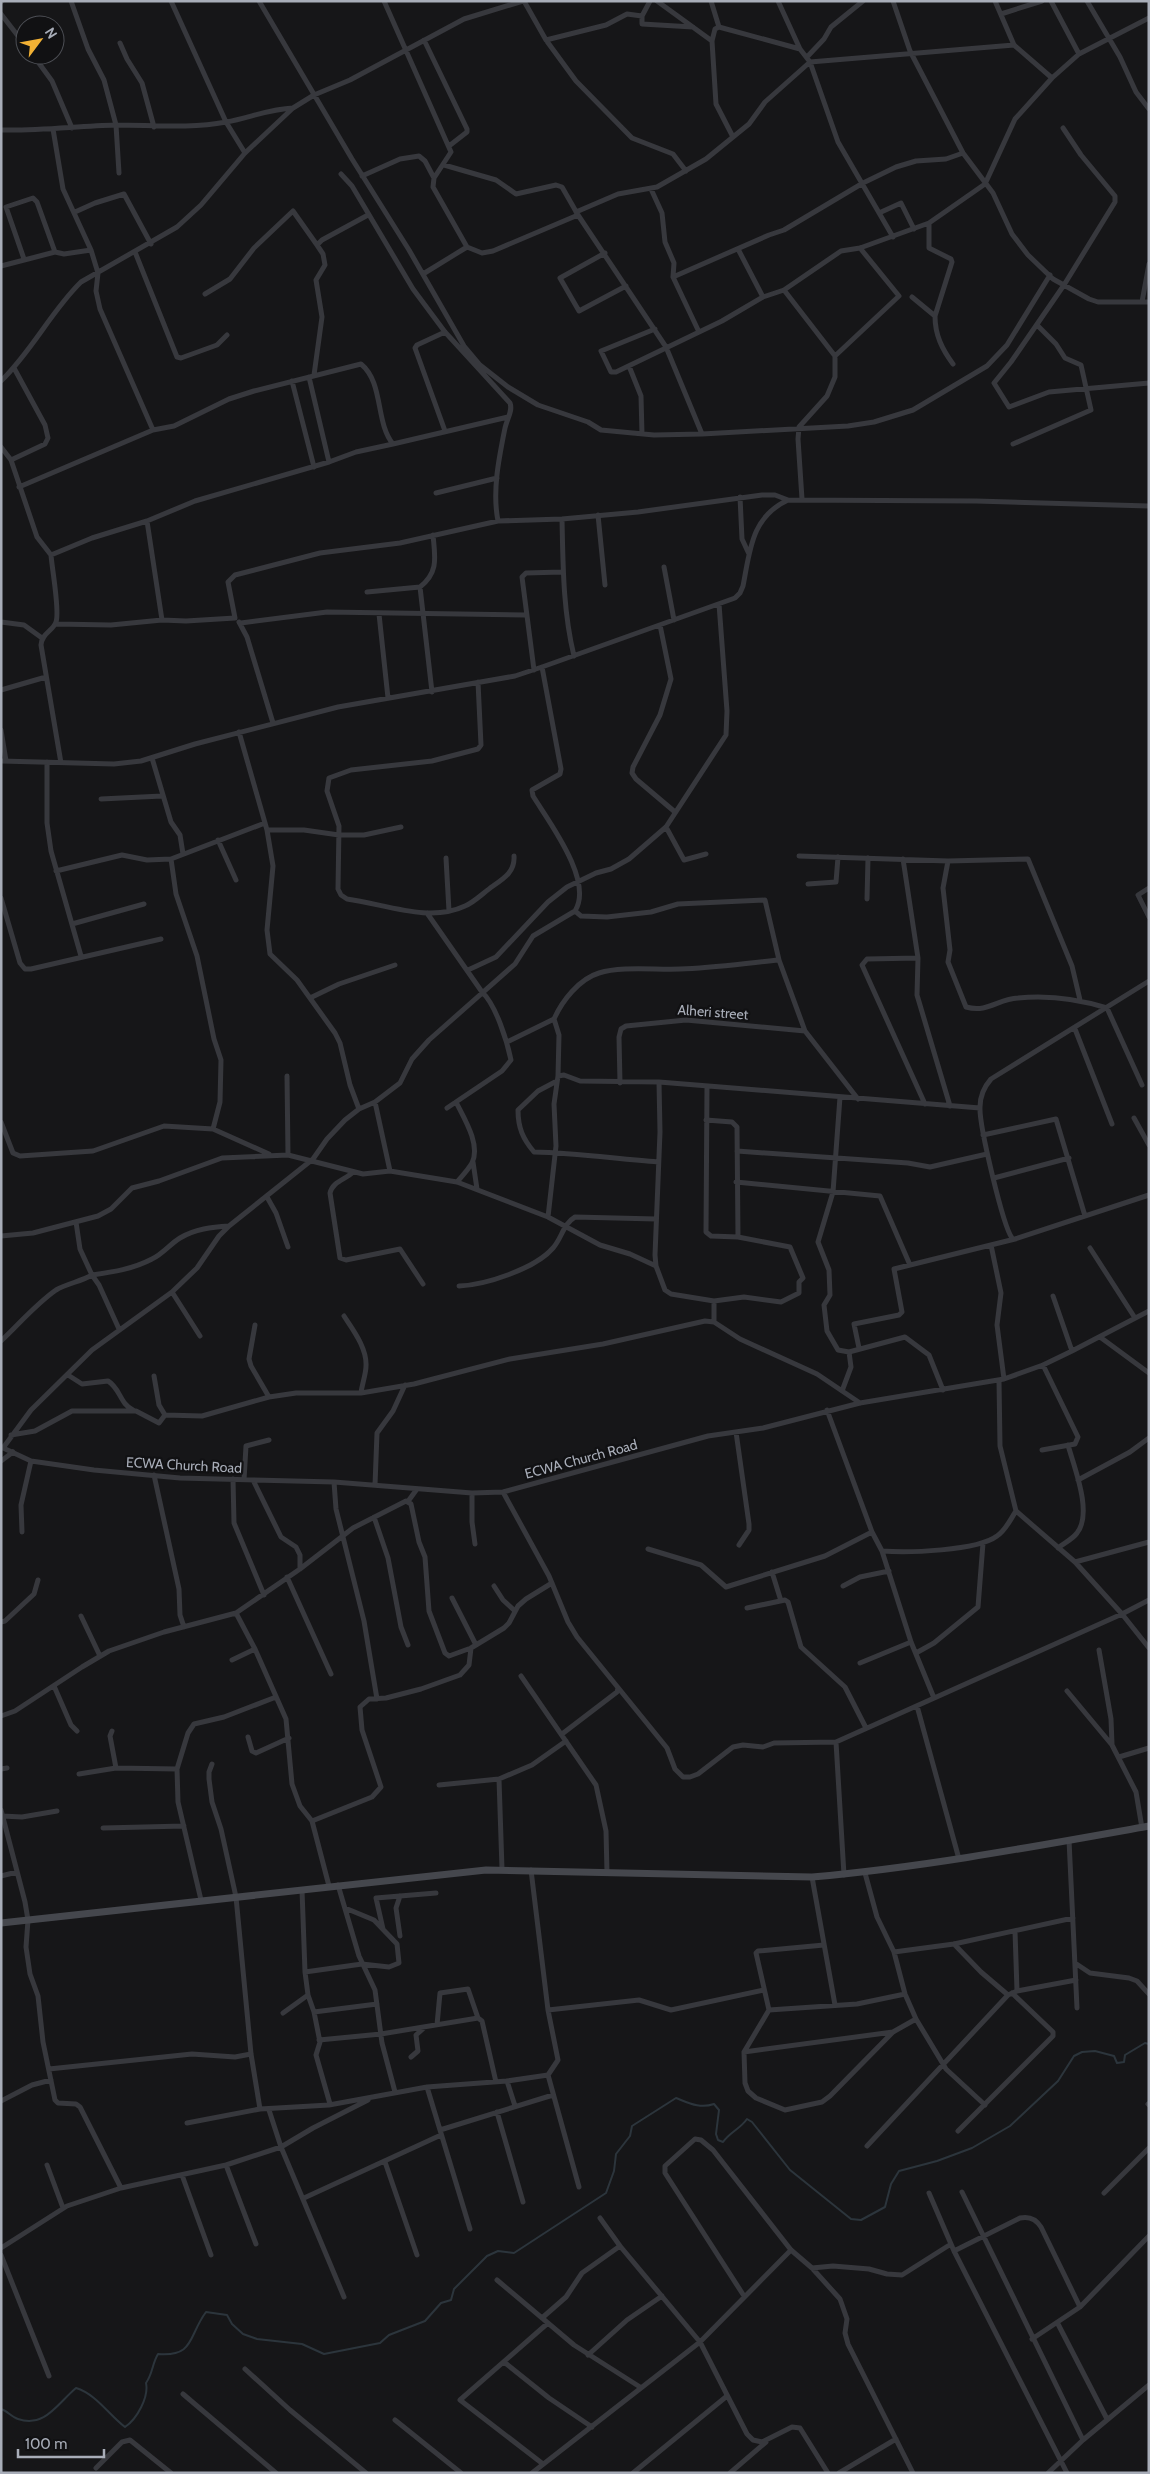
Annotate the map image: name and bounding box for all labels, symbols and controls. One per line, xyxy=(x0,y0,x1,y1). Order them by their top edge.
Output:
north arrow xyxy=(15,15,65,65)
text: N xyxy=(41,24,61,42)
street label: Alheri street xyxy=(677,1001,749,1023)
street label: ECWA Church Road xyxy=(523,1435,639,1483)
street label: ECWA Church Road xyxy=(126,1453,242,1477)
scale bar xyxy=(18,2426,104,2458)
text: 100 m xyxy=(25,2435,67,2453)

